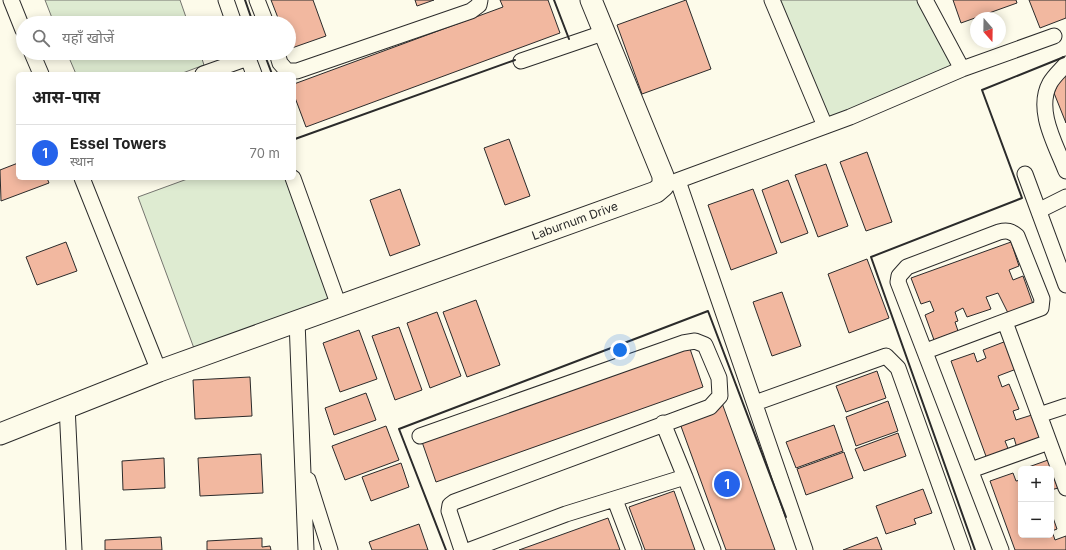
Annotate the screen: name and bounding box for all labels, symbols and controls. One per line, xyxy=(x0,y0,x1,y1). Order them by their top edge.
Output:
north arrow xyxy=(970,12,1006,48)
search box xyxy=(16,16,296,60)
icon: search xyxy=(30,27,52,49)
text: यहाँ खोजें xyxy=(62,28,114,47)
text: आस-पास xyxy=(32,87,100,107)
text: Essel Towers xyxy=(70,134,166,153)
text: 1 xyxy=(42,145,48,161)
text: 70 m xyxy=(250,145,280,161)
text: स्थान xyxy=(70,153,94,169)
street label: Laburnum Drive xyxy=(530,198,620,243)
your location xyxy=(610,340,630,360)
map controls xyxy=(1018,466,1054,538)
button: + xyxy=(1018,466,1054,502)
pin: 1 xyxy=(714,469,740,499)
button: − xyxy=(1018,502,1054,538)

